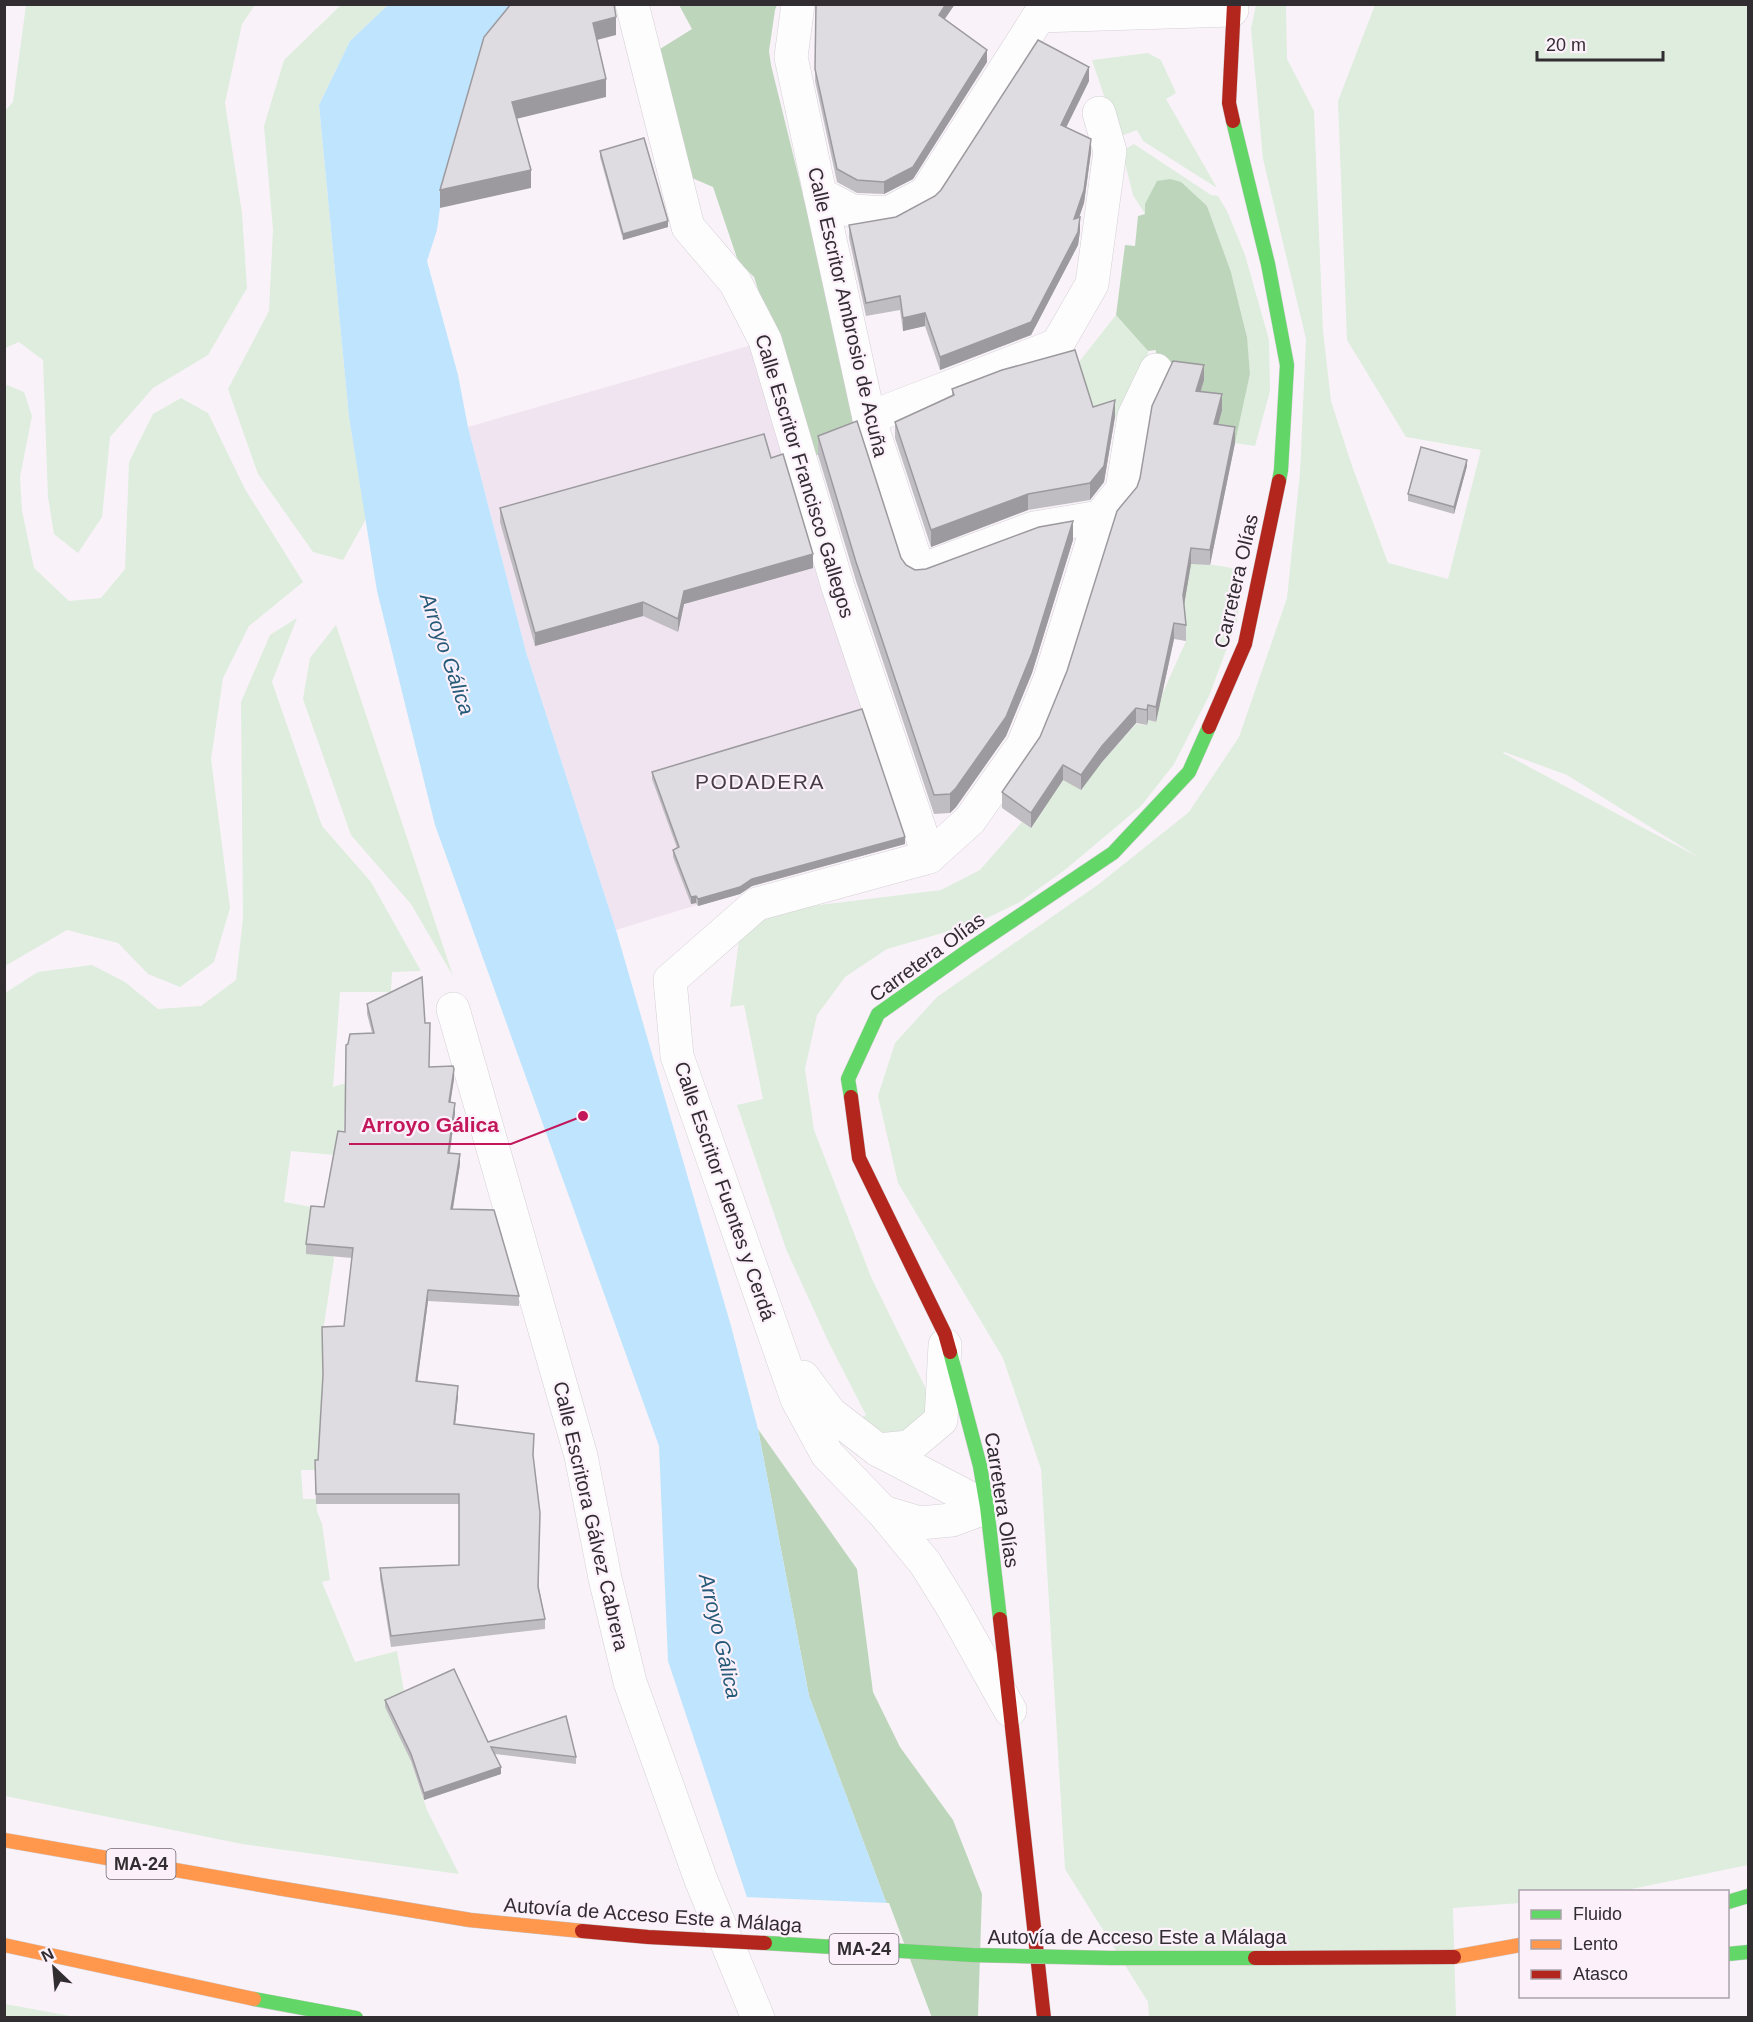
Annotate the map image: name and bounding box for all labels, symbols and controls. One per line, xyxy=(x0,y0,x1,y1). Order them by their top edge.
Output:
scale bar xyxy=(1537,24,1663,62)
text: 20 m xyxy=(1546,35,1586,55)
street label: Calle Escritor Ambrosio de Acuña xyxy=(804,165,892,460)
street label: Calle Escritor Francisco Gallegos xyxy=(751,331,859,621)
street label: Carretera Olías xyxy=(1210,512,1262,650)
water label: Arroyo Gálica xyxy=(415,588,479,718)
district label: PODADERA xyxy=(695,770,825,793)
street label: Carretera Olías xyxy=(865,908,989,1006)
street label: Calle Escritor Fuentes y Cerdá xyxy=(670,1059,780,1324)
callout: Arroyo Gálica xyxy=(349,1105,511,1144)
text: Arroyo Gálica xyxy=(361,1113,499,1136)
street label: Calle Escritora Gálvez Cabrera xyxy=(549,1379,633,1654)
street label: Carretera Olías xyxy=(980,1431,1024,1569)
water label: Arroyo Gálica xyxy=(695,1569,746,1700)
road number: MA-24 xyxy=(106,1849,176,1879)
legend xyxy=(1519,1890,1729,1998)
street label: Autovía de Acceso Este a Málaga xyxy=(503,1894,804,1936)
text: Fluido xyxy=(1573,1904,1622,1924)
street label: Autovía de Acceso Este a Málaga xyxy=(987,1926,1287,1948)
road number: MA-24 xyxy=(830,1934,898,1964)
text: Lento xyxy=(1573,1934,1618,1954)
north arrow xyxy=(24,1938,84,1998)
text: N xyxy=(39,1945,57,1965)
text: Atasco xyxy=(1573,1964,1628,1984)

